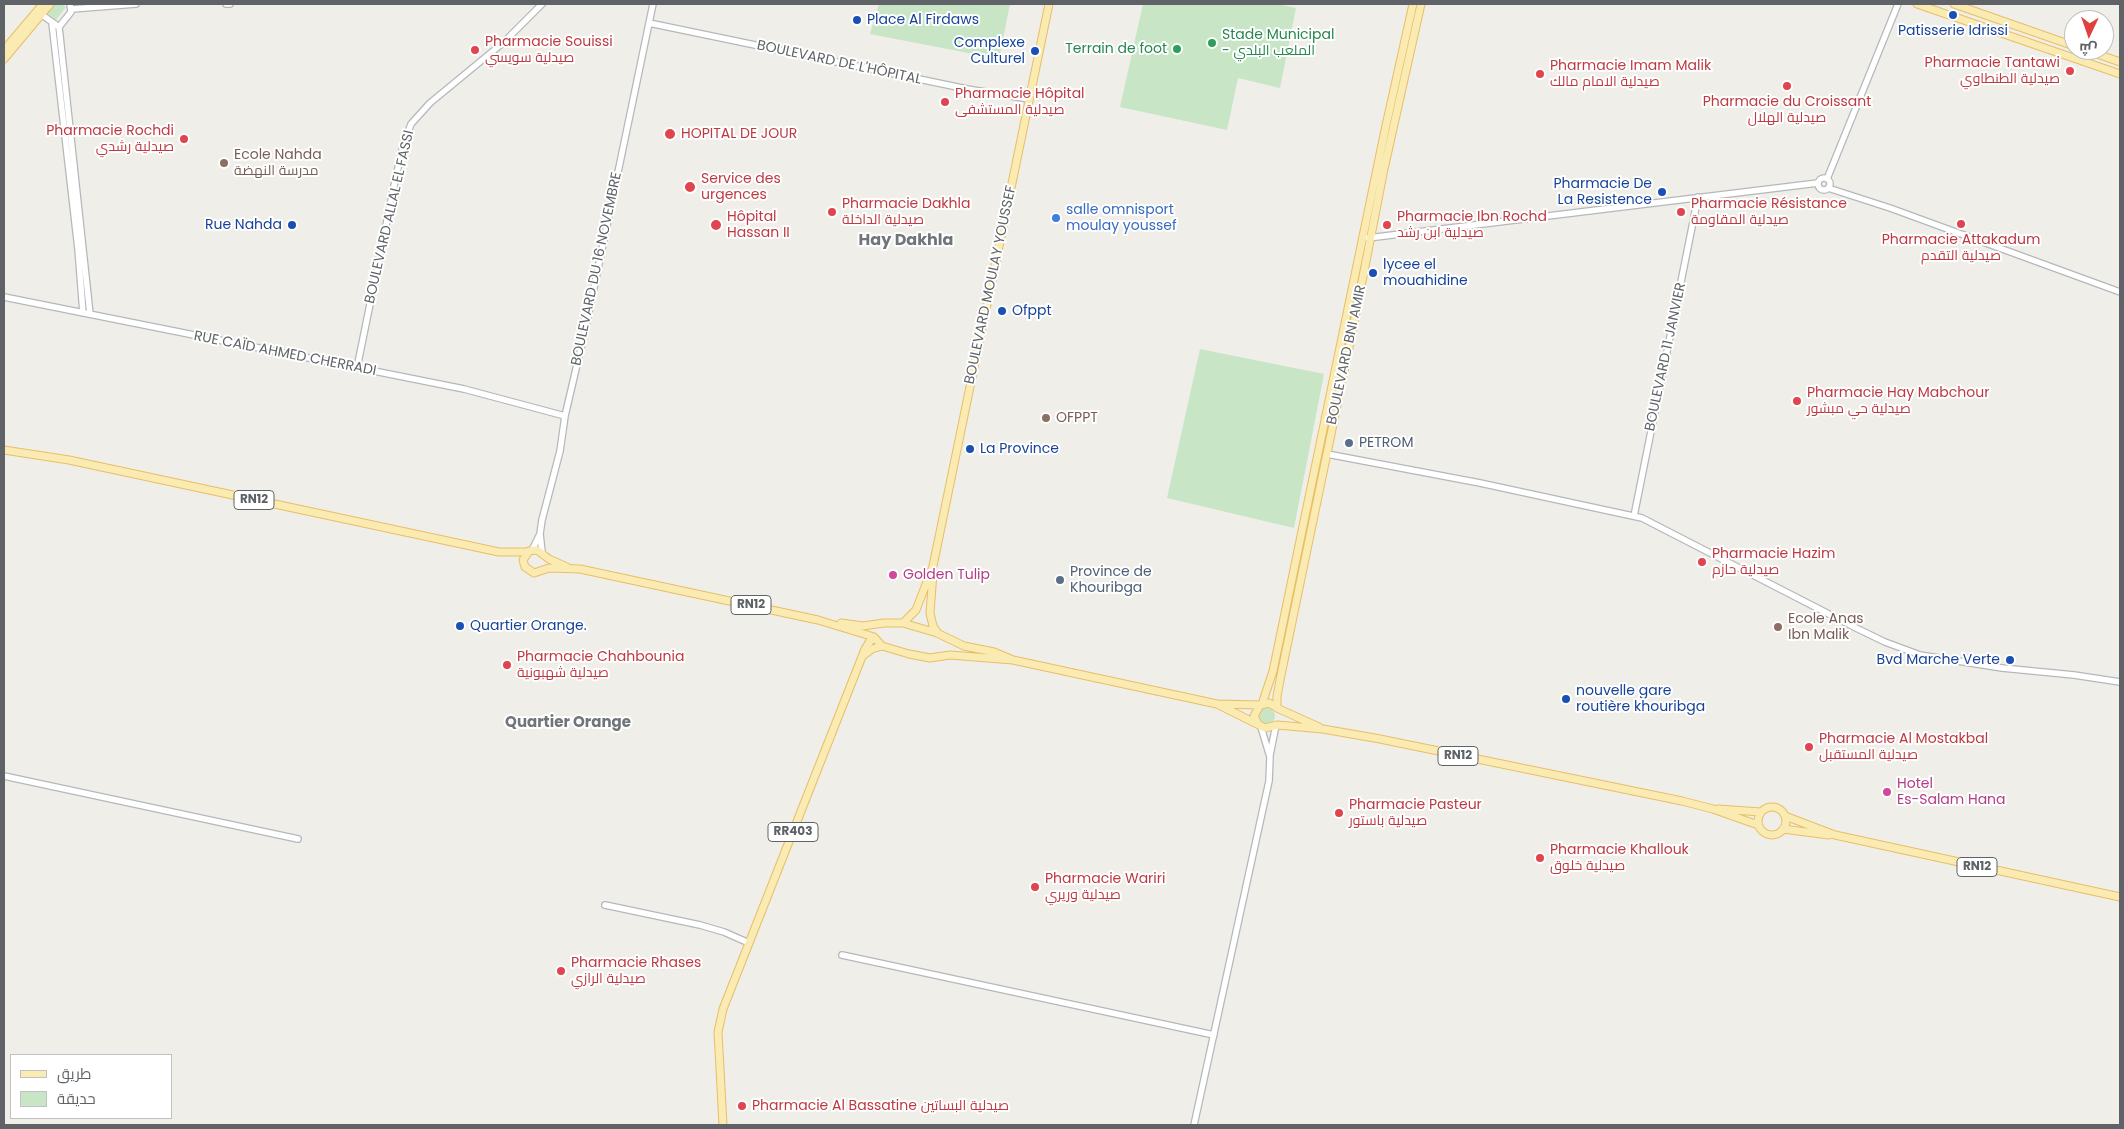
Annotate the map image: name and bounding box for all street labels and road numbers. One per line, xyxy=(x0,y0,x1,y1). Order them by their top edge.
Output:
street label: BOULEVARD DE L'HÔPITAL xyxy=(755,37,923,89)
street label: BOULEVARD ALLAL EL FASSI xyxy=(362,129,418,305)
street label: BOULEVARD DU 16 NOVEMBRE xyxy=(568,171,626,367)
street label: BOULEVARD MOULAY YOUSSEF xyxy=(962,184,1020,386)
street label: BOULEVARD 11 JANVIER xyxy=(1642,281,1690,433)
street label: BOULEVARD BNI AMIR xyxy=(1324,284,1370,426)
street label: RUE CAÏD AHMED CHERRADI xyxy=(192,328,378,380)
road number: RN12 xyxy=(234,490,274,510)
road number: RN12 xyxy=(731,596,771,614)
road number: RN12 xyxy=(1438,746,1478,766)
road number: RR403 xyxy=(768,822,818,842)
road number: RN12 xyxy=(1957,858,1997,876)

